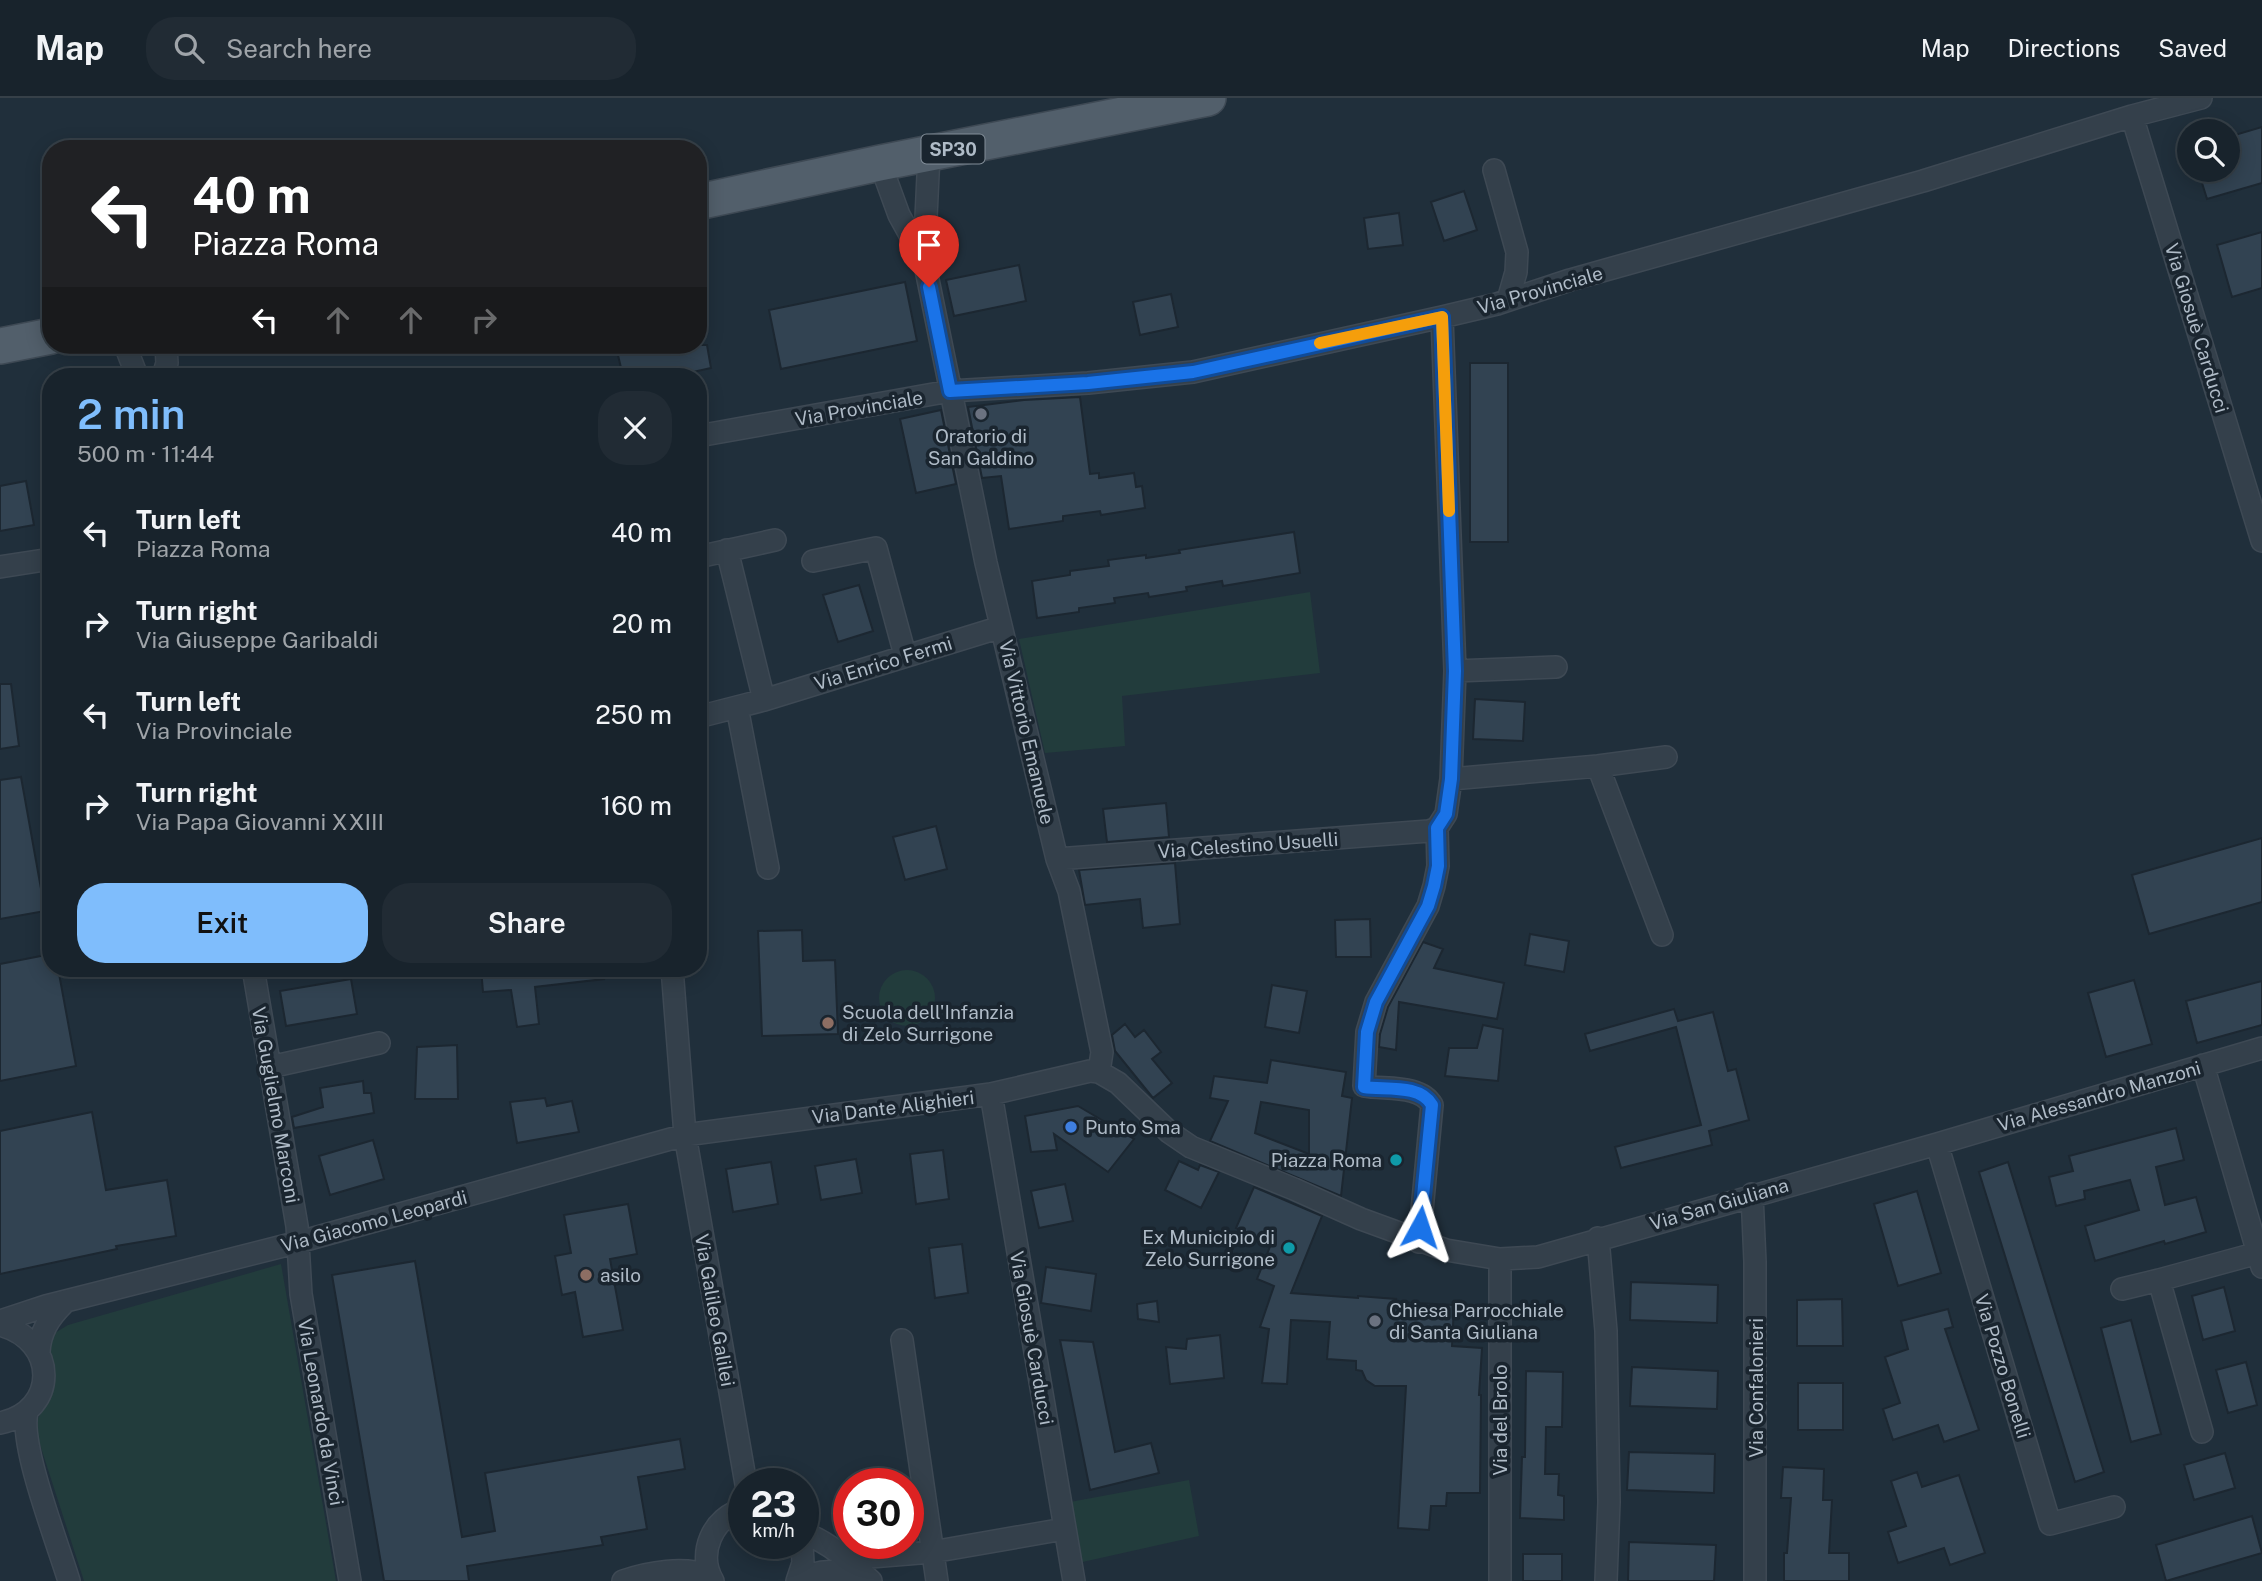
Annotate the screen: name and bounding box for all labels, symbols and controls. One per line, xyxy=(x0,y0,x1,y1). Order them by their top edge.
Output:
search box xyxy=(146,17,636,80)
text: Map xyxy=(35,29,104,67)
icon: search xyxy=(170,29,208,67)
text: Search here xyxy=(226,33,372,64)
text: Map xyxy=(1921,34,1970,62)
text: Directions xyxy=(2008,34,2120,62)
text: Saved xyxy=(2158,34,2227,62)
map controls xyxy=(2177,119,2240,182)
button: search xyxy=(2177,119,2240,182)
road number: SP30 xyxy=(922,134,984,164)
text: 40 m xyxy=(192,166,311,224)
icon: left xyxy=(77,168,168,259)
pin xyxy=(899,215,959,287)
text: Piazza Roma xyxy=(192,225,379,262)
icon: arrive xyxy=(910,226,948,264)
street label: Via Giosuè Carducci xyxy=(2161,241,2233,415)
street label: Via Provinciale xyxy=(1475,262,1605,318)
icon: left xyxy=(246,301,284,339)
icon: ahead xyxy=(319,301,357,339)
icon: ahead xyxy=(392,301,430,339)
icon: right xyxy=(465,301,503,339)
street label: Via Provinciale xyxy=(793,386,925,430)
text: 2 min xyxy=(77,389,185,438)
button: close xyxy=(598,391,672,465)
marker: Oratorio di San Galdino xyxy=(973,406,989,422)
place label: Oratorio di San Galdino xyxy=(928,425,1034,469)
text: 500 m · 11:44 xyxy=(77,440,214,467)
text: Turn left xyxy=(136,504,241,535)
icon: left xyxy=(77,514,115,552)
text: 40 m xyxy=(611,517,672,548)
text: Piazza Roma xyxy=(136,535,271,562)
text: Turn right xyxy=(136,595,258,626)
icon: right xyxy=(77,605,115,643)
text: 20 m xyxy=(612,608,672,639)
text: Via Giuseppe Garibaldi xyxy=(136,626,379,653)
street label: Via Enrico Fermi xyxy=(811,632,955,694)
street label: Via Vittorio Emanuele xyxy=(995,638,1059,826)
text: Turn left xyxy=(136,686,241,717)
icon: left xyxy=(77,696,115,734)
text: 250 m xyxy=(595,699,672,730)
text: Via Provinciale xyxy=(136,717,293,744)
text: Turn right xyxy=(136,777,258,808)
icon: right xyxy=(77,787,115,825)
text: 160 m xyxy=(601,790,672,821)
text: Via Papa Giovanni XXIII xyxy=(136,808,384,835)
street label: Via Celestino Usuelli xyxy=(1157,828,1339,862)
button: Exit xyxy=(77,883,368,963)
button: Share xyxy=(382,883,672,963)
place label: Scuola dell'Infanzia di Zelo Surrigone xyxy=(842,1001,1014,1045)
street label: Via Guglielmo Marconi xyxy=(248,1005,304,1205)
marker: Scuola dell'Infanzia di Zelo Surrigone xyxy=(820,1015,836,1031)
street label: Via Alessandro Manzoni xyxy=(1995,1056,2203,1136)
street label: Via Dante Alighieri xyxy=(811,1086,975,1128)
place label: Punto Sma xyxy=(1085,1116,1181,1138)
marker: Punto Sma xyxy=(1063,1119,1079,1135)
place label: Piazza Roma xyxy=(1271,1149,1382,1171)
marker: Piazza Roma xyxy=(1388,1152,1404,1168)
street label: Via San Giuliana xyxy=(1647,1174,1791,1234)
street label: Via Giacomo Leopardi xyxy=(279,1186,469,1256)
position arrow xyxy=(1383,1190,1457,1264)
place label: Ex Municipio di Zelo Surrigone xyxy=(1142,1226,1275,1270)
street label: Via Galileo Galilei xyxy=(691,1232,739,1388)
marker: Ex Municipio di Zelo Surrigone xyxy=(1281,1240,1297,1256)
street label: Via Giosuè Carducci xyxy=(1006,1249,1058,1427)
place label: asilo xyxy=(600,1264,641,1286)
marker: asilo xyxy=(578,1267,594,1283)
street label: Via Pozzo Bonelli xyxy=(1971,1291,2035,1441)
place label: Chiesa Parrocchiale di Santa Giuliana xyxy=(1389,1299,1564,1343)
marker: Chiesa Parrocchiale di Santa Giuliana xyxy=(1367,1313,1383,1329)
street label: Via Leonardo da Vinci xyxy=(294,1317,348,1507)
street label: Via Confalonieri xyxy=(1745,1318,1767,1458)
street label: Via del Brolo xyxy=(1489,1364,1511,1476)
speed limit sign: 30 xyxy=(833,1468,924,1559)
text: 23 xyxy=(751,1484,796,1525)
text: km/h xyxy=(752,1520,795,1541)

